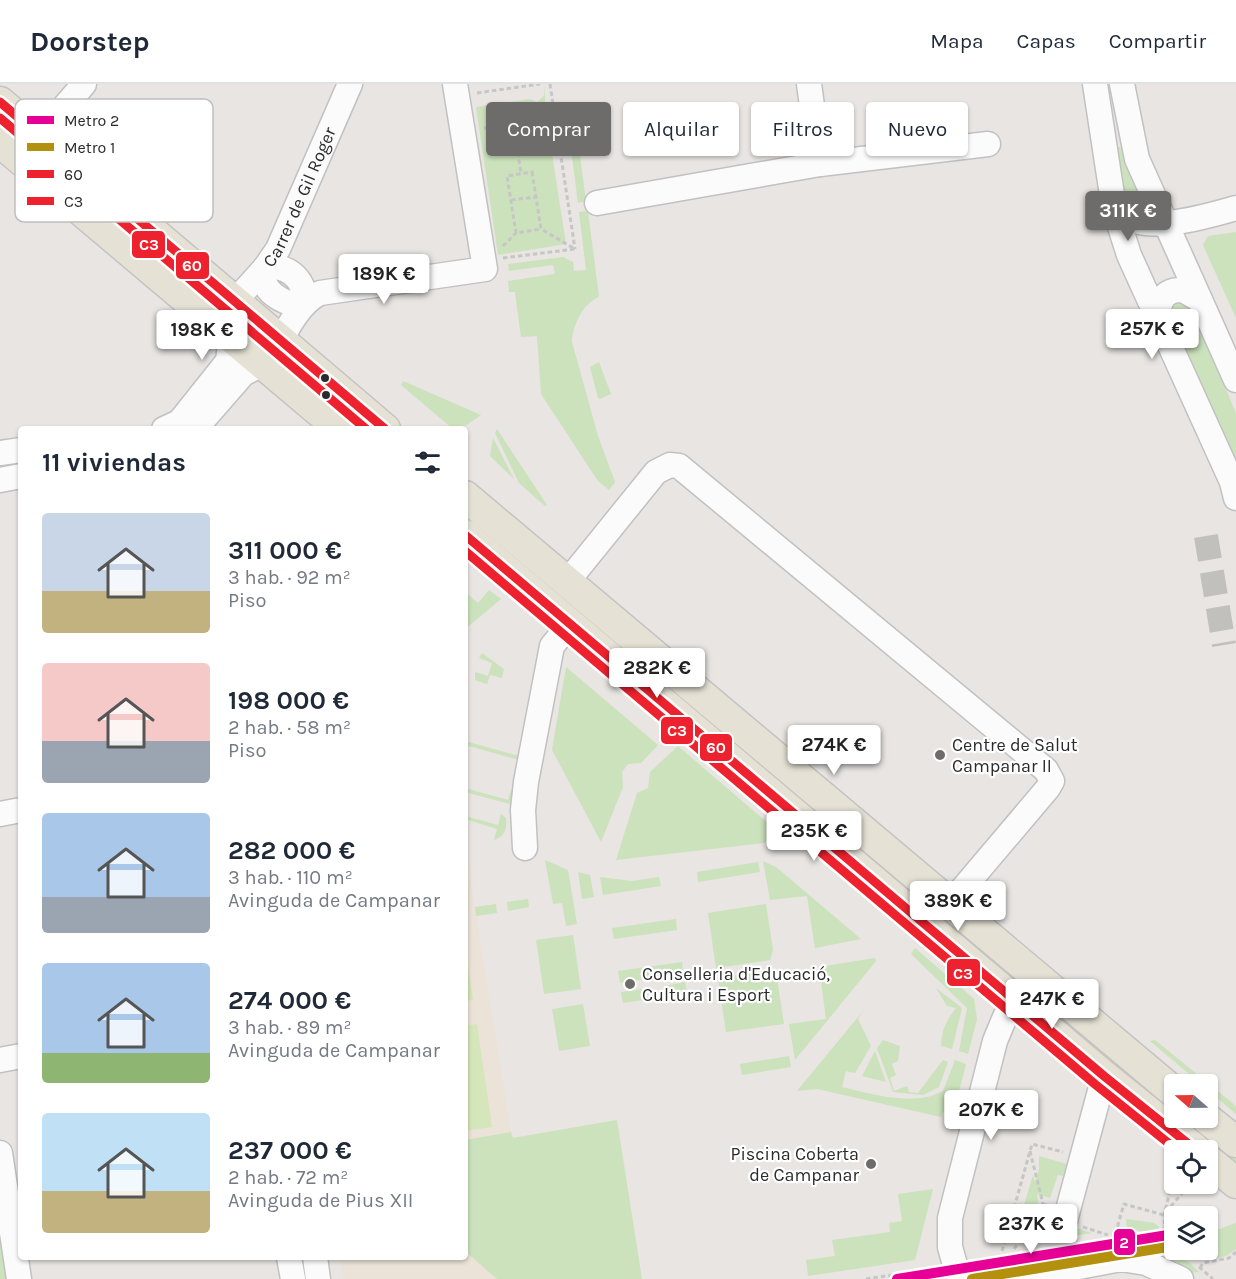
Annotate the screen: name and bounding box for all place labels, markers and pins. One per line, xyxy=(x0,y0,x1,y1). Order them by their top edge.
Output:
pin: 311K € xyxy=(1079,191,1177,242)
pin: 189K € xyxy=(335,254,433,305)
pin: 257K € xyxy=(1103,309,1201,360)
pin: 198K € xyxy=(153,310,251,361)
unlabelled marker xyxy=(319,372,331,384)
unlabelled marker xyxy=(320,389,332,401)
pin: 282K € xyxy=(608,648,706,699)
pin: 274K € xyxy=(785,725,883,776)
place label: Centre de Salut Campanar II xyxy=(952,734,1078,777)
marker: Centre de Salut Campanar II xyxy=(933,748,947,762)
pin: 235K € xyxy=(765,811,863,862)
pin: 389K € xyxy=(909,881,1007,932)
place label: Conselleria d'Educació, Cultura i Esport xyxy=(642,963,830,1006)
marker: Conselleria d'Educació, Cultura i Esport xyxy=(623,977,637,991)
pin: 247K € xyxy=(1003,979,1101,1030)
pin: 207K € xyxy=(942,1090,1040,1141)
place label: Piscina Coberta de Campanar xyxy=(731,1143,859,1186)
marker: Piscina Coberta de Campanar xyxy=(864,1157,878,1171)
pin: 237K € xyxy=(982,1204,1080,1255)

